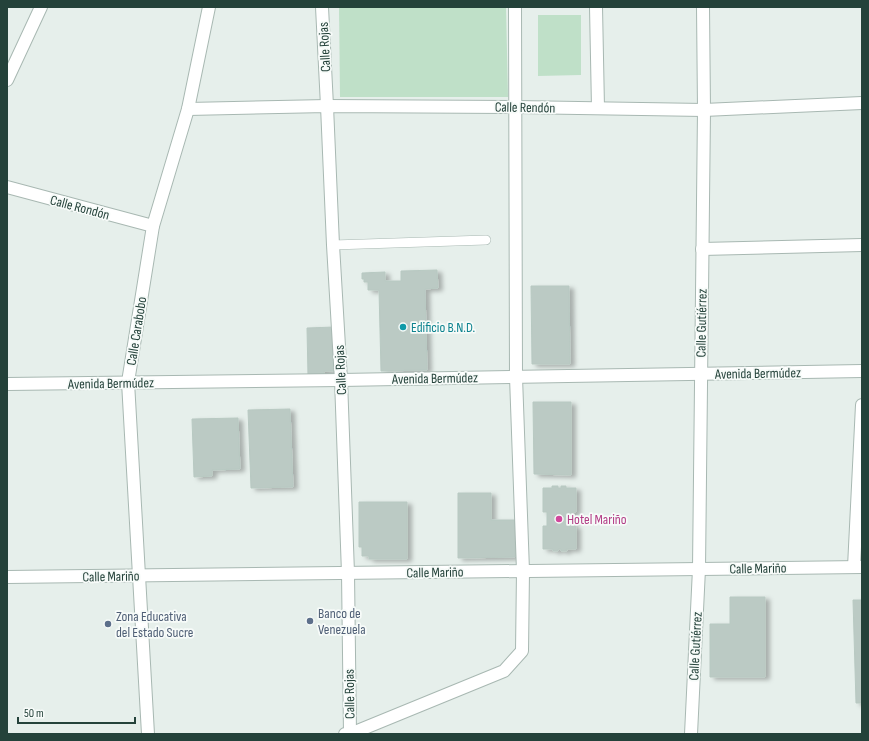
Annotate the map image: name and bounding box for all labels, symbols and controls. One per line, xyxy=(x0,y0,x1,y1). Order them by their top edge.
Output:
street label: Calle Rojas xyxy=(315,22,334,72)
street label: Calle Rendón xyxy=(495,98,555,117)
street label: Calle Rondón xyxy=(48,191,111,224)
street label: Calle Gutiérrez xyxy=(692,288,711,358)
street label: Calle Carabobo xyxy=(123,295,150,367)
place label: Edificio B.N.D. xyxy=(411,319,475,336)
marker: Edificio B.N.D. xyxy=(398,322,408,332)
street label: Calle Rojas xyxy=(331,345,350,395)
street label: Avenida Bermúdez xyxy=(714,364,801,383)
street label: Avenida Bermúdez xyxy=(391,369,478,388)
street label: Avenida Bermúdez xyxy=(67,374,154,393)
place label: Hotel Mariño xyxy=(567,511,627,528)
marker: Hotel Mariño xyxy=(554,514,564,524)
street label: Calle Mariño xyxy=(729,559,787,577)
street label: Calle Mariño xyxy=(406,563,464,581)
street label: Calle Mariño xyxy=(82,567,140,585)
place label: Banco de Venezuela xyxy=(318,605,366,638)
place label: Zona Educativa del Estado Sucre xyxy=(116,608,193,641)
street label: Calle Gutiérrez xyxy=(685,611,706,681)
marker: Banco de Venezuela xyxy=(305,616,315,626)
marker: Zona Educativa del Estado Sucre xyxy=(103,619,113,629)
street label: Calle Rojas xyxy=(341,669,358,719)
scale bar xyxy=(18,699,135,725)
text: 50 m xyxy=(24,706,44,721)

